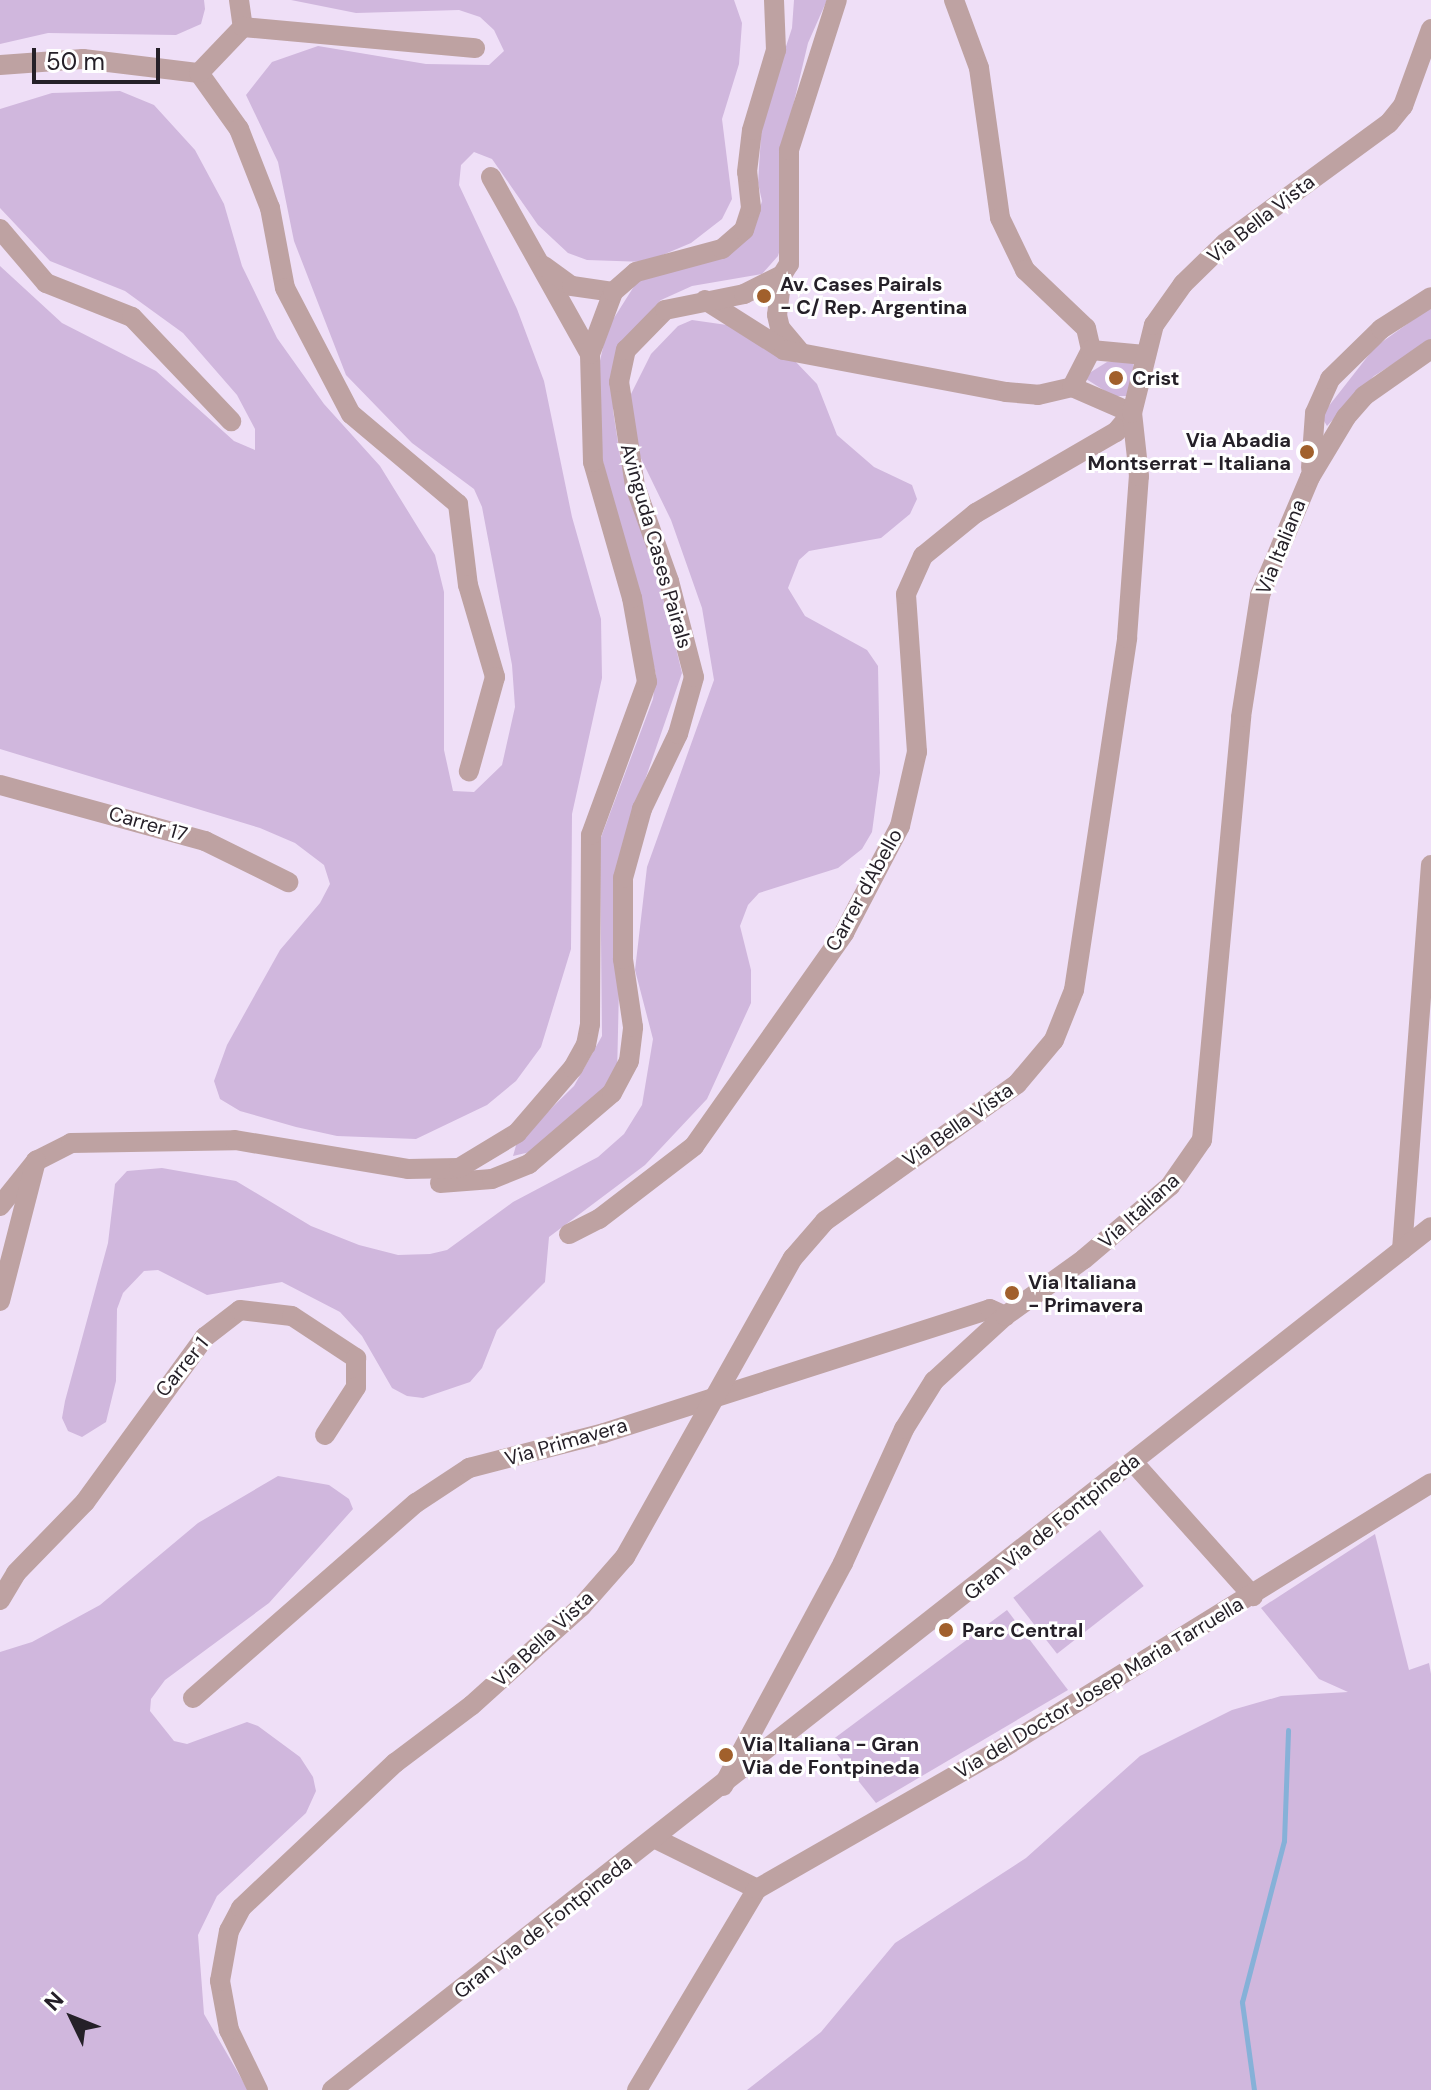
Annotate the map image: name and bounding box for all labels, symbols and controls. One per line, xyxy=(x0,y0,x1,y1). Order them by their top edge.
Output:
scale bar xyxy=(36,32,164,82)
text: 50 m xyxy=(46,46,105,77)
street label: Via Bella Vista xyxy=(1203,170,1319,268)
place label: Av. Cases Pairals - C/ Rep. Argentina xyxy=(780,272,967,319)
marker: Av. Cases Pairals - C/ Rep. Argentina xyxy=(755,287,773,305)
place label: Crist xyxy=(1132,366,1179,390)
marker: Crist xyxy=(1107,369,1125,387)
place label: Via Abadia Montserrat - Italiana xyxy=(1087,428,1291,475)
street label: Avinguda Cases Pairals xyxy=(615,441,697,651)
marker: Via Abadia Montserrat - Italiana xyxy=(1298,443,1316,461)
street label: Via Italiana xyxy=(1251,496,1311,598)
street label: Carrer 17 xyxy=(106,801,190,847)
street label: Carrer d'Abello xyxy=(820,825,908,955)
street label: Via Bella Vista xyxy=(898,1078,1018,1172)
street label: Via Italiana xyxy=(1094,1169,1184,1253)
place label: Via Italiana - Primavera xyxy=(1028,1270,1143,1317)
marker: Via Italiana - Primavera xyxy=(1003,1284,1021,1302)
street label: Carrer 1 xyxy=(151,1332,213,1402)
street label: Via Primavera xyxy=(502,1413,630,1471)
street label: Gran Via de Fontpineda xyxy=(959,1449,1145,1605)
street label: Via Bella Vista xyxy=(487,1586,599,1692)
street label: Via del Doctor Josep Maria Tarruella xyxy=(950,1592,1248,1784)
place label: Parc Central xyxy=(962,1618,1083,1642)
marker: Parc Central xyxy=(937,1621,955,1639)
place label: Via Italiana - Gran Via de Fontpineda xyxy=(742,1732,919,1779)
marker: Via Italiana - Gran Via de Fontpineda xyxy=(717,1746,735,1764)
street label: Gran Via de Fontpineda xyxy=(449,1850,637,2004)
north arrow xyxy=(32,1978,112,2058)
text: N xyxy=(38,1986,70,2017)

